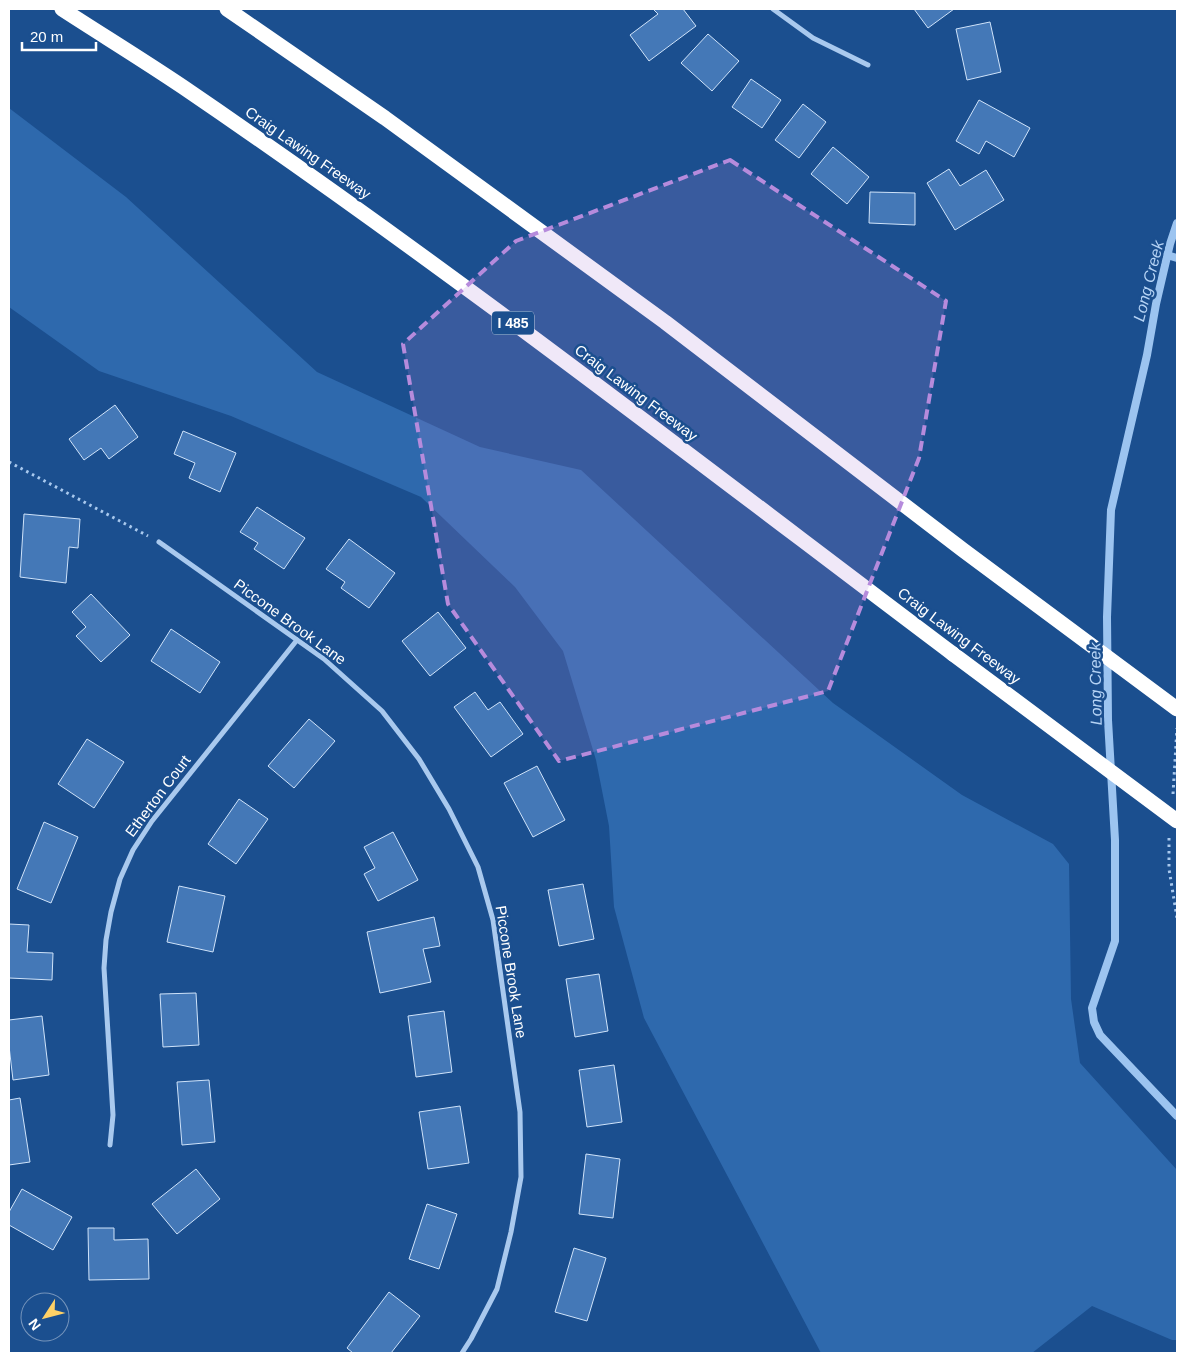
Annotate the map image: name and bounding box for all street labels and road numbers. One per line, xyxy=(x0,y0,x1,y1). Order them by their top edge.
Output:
street label: Craig Lawing Freeway xyxy=(242,103,375,203)
road number: I 485 xyxy=(492,312,534,334)
street label: Craig Lawing Freeway xyxy=(572,341,701,445)
street label: Piccone Brook Lane xyxy=(231,575,350,668)
street label: Craig Lawing Freeway xyxy=(895,584,1024,688)
street label: Etherton Court xyxy=(121,751,194,840)
street label: Piccone Brook Lane xyxy=(493,904,530,1040)

